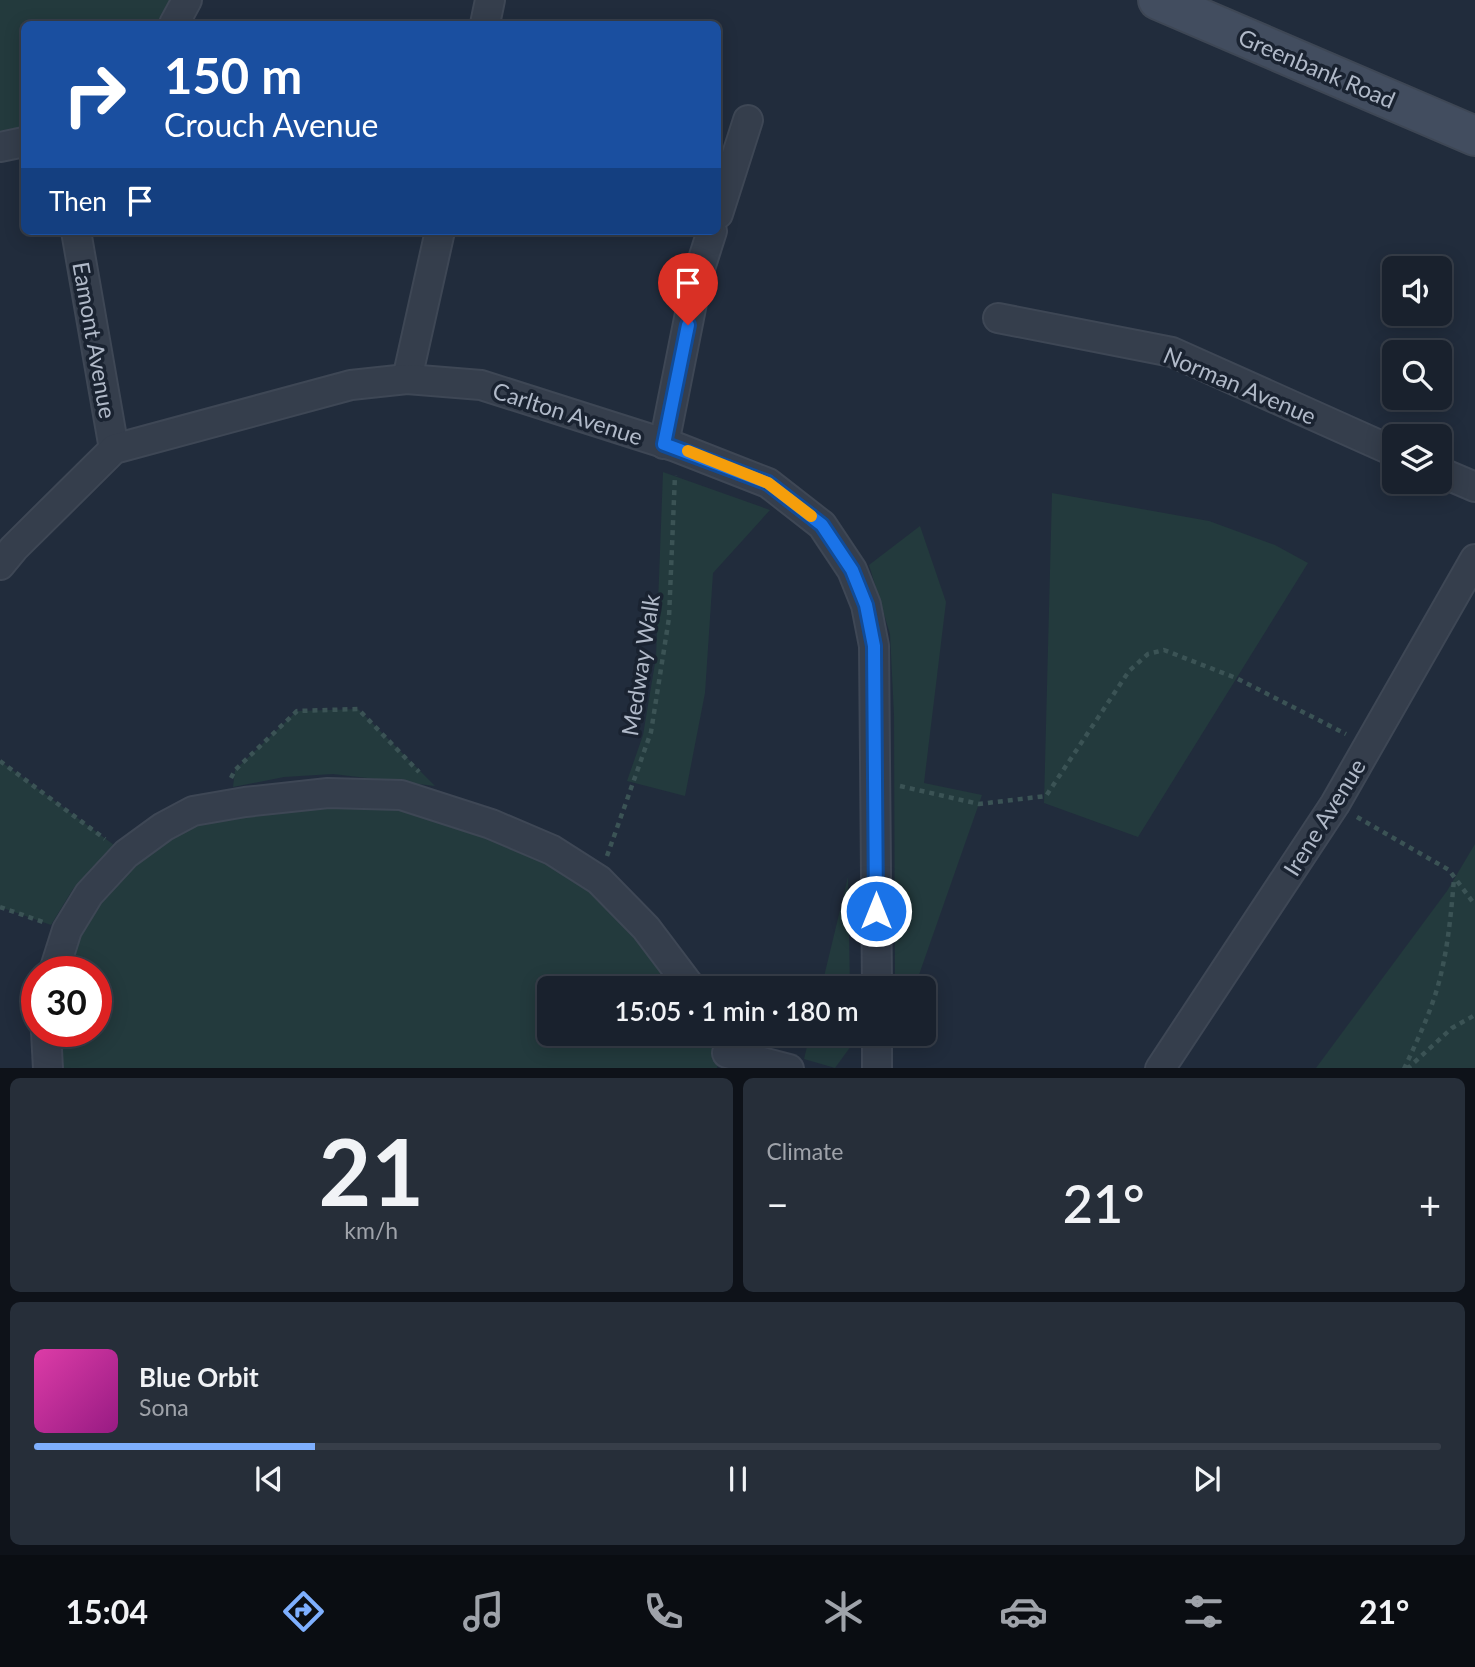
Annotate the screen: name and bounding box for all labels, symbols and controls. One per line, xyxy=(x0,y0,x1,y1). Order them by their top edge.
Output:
street label: Greenbank Road xyxy=(1234,22,1400,114)
text: 150 m xyxy=(164,46,302,104)
icon: right xyxy=(49,49,140,140)
text: Crouch Avenue xyxy=(164,105,378,144)
icon: arrive xyxy=(121,182,159,220)
text: Then xyxy=(49,185,107,217)
pin xyxy=(658,253,718,325)
map controls xyxy=(1382,256,1452,494)
button: sound xyxy=(1382,256,1452,326)
street label: Eamont Avenue xyxy=(67,259,123,421)
icon: arrive xyxy=(669,264,707,302)
street label: Norman Avenue xyxy=(1159,340,1321,430)
button: search xyxy=(1382,340,1452,410)
street label: Carlton Avenue xyxy=(490,376,646,450)
button: layers xyxy=(1382,424,1452,494)
street label: Medway Walk xyxy=(615,592,665,738)
street label: Irene Avenue xyxy=(1277,753,1371,881)
position arrow xyxy=(839,874,913,948)
speed limit sign: 30 xyxy=(21,956,112,1047)
text: 15:05 · 1 min · 180 m xyxy=(614,995,859,1027)
text: 21 xyxy=(318,1116,424,1225)
text: Climate xyxy=(767,1137,843,1165)
text: 21° xyxy=(1063,1172,1145,1234)
text: − xyxy=(767,1181,789,1227)
text: + xyxy=(1419,1181,1441,1227)
text: km/h xyxy=(344,1216,398,1244)
text: Blue Orbit xyxy=(139,1361,259,1393)
text: Sona xyxy=(139,1393,189,1421)
icon: previous xyxy=(250,1460,288,1498)
icon: pause xyxy=(719,1460,757,1498)
icon: next xyxy=(1188,1460,1226,1498)
icon: directions xyxy=(279,1587,328,1636)
icon: music xyxy=(459,1587,508,1636)
icon: phone xyxy=(639,1587,688,1636)
icon: climate xyxy=(819,1587,868,1636)
icon: car xyxy=(999,1587,1048,1636)
icon: filters xyxy=(1179,1587,1228,1636)
text: 15:04 xyxy=(66,1592,148,1631)
text: 21° xyxy=(1359,1592,1409,1631)

